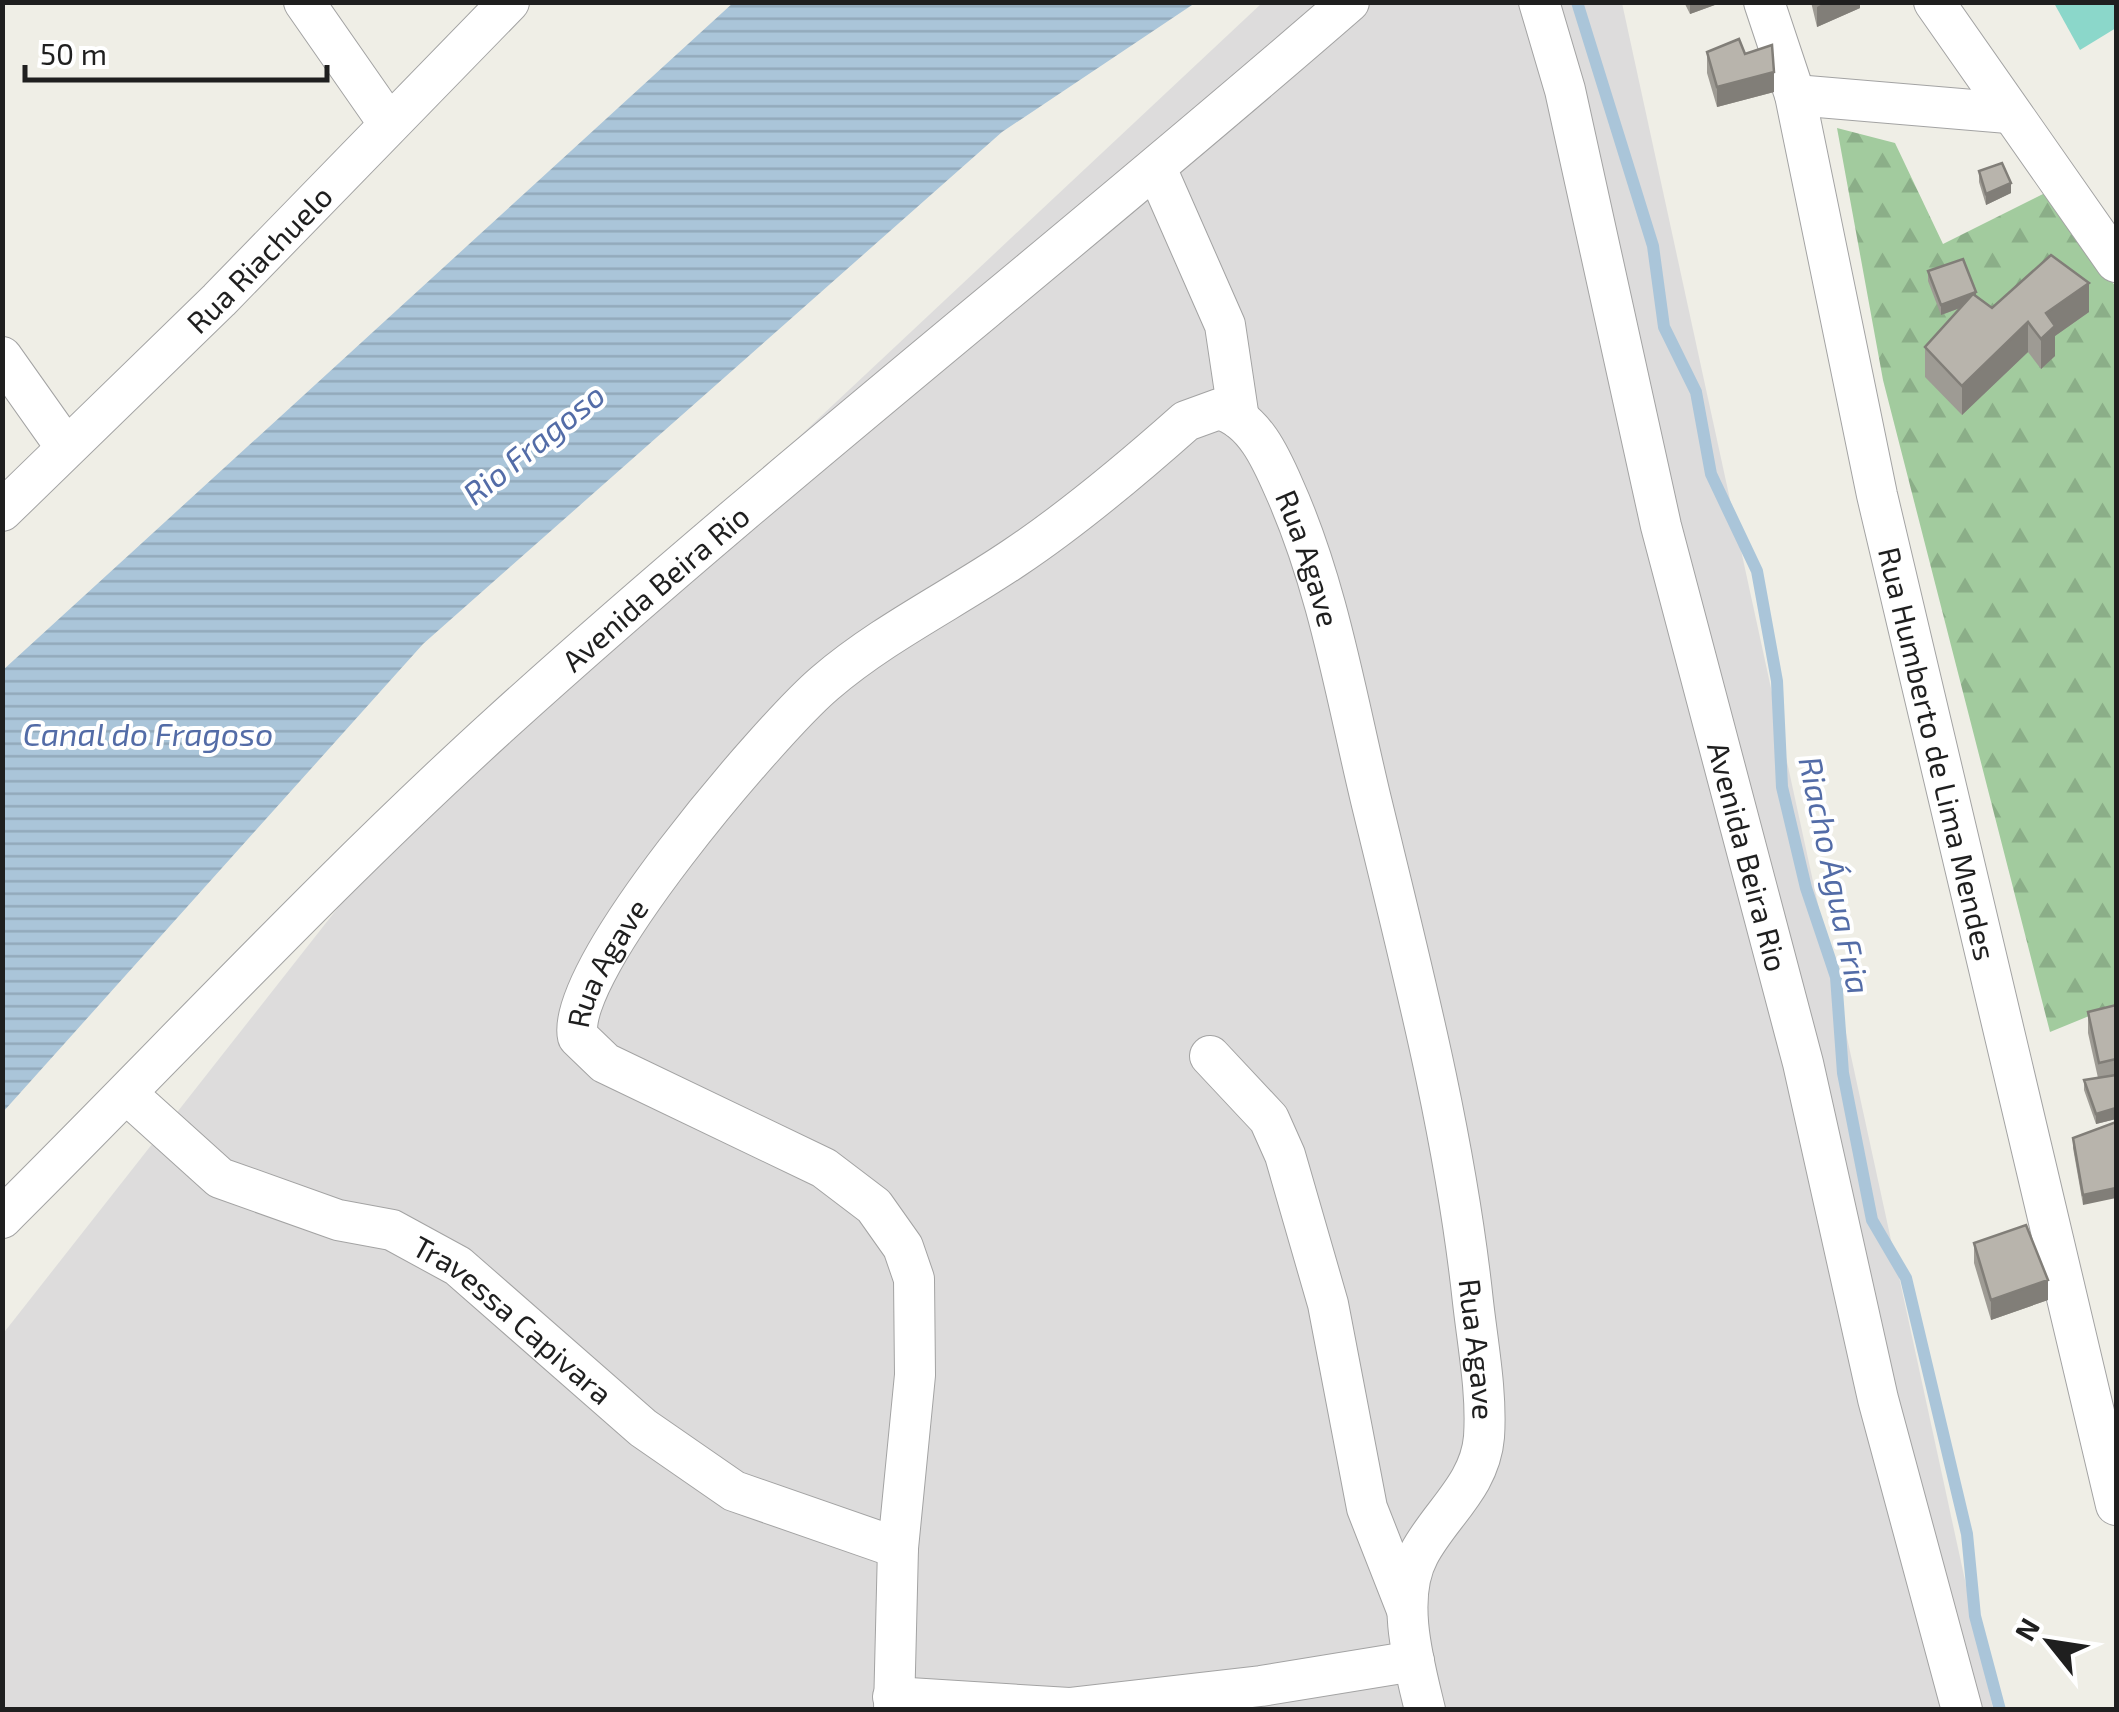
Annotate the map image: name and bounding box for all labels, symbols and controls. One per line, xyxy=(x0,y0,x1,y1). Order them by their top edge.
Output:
scale bar xyxy=(25,20,328,82)
text: 50 m xyxy=(40,35,107,71)
street label: Rua Riachuelo xyxy=(178,177,339,340)
water label: Rio Fragoso xyxy=(455,374,612,512)
street label: Rua Agave xyxy=(1269,484,1348,630)
street label: Avenida Beira Rio xyxy=(554,497,756,678)
street label: Rua Humberto de Lima Mendes xyxy=(1872,543,2004,964)
water label: Canal do Fragoso xyxy=(23,714,273,753)
street label: Avenida Beira Rio xyxy=(1701,738,1796,975)
water label: Riacho Água Fria xyxy=(1791,753,1880,997)
street label: Rua Agave xyxy=(559,891,655,1031)
street label: Travessa Capivara xyxy=(407,1227,620,1411)
street label: Rua Agave xyxy=(1453,1277,1503,1420)
north arrow xyxy=(1999,1592,2099,1692)
text: N xyxy=(2007,1612,2046,1646)

